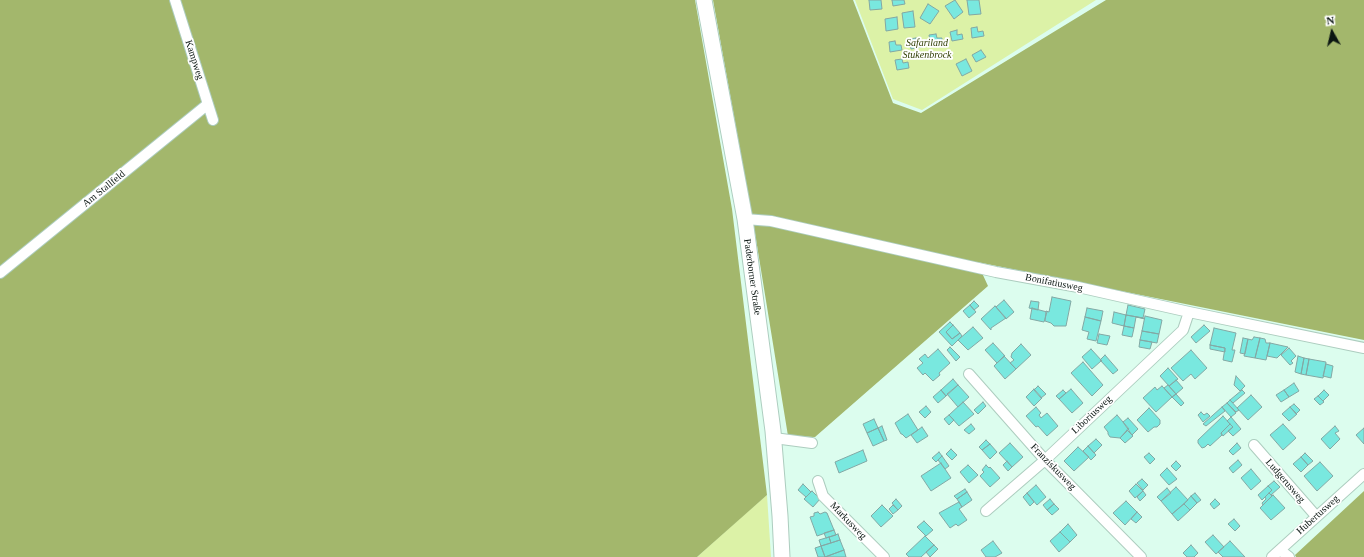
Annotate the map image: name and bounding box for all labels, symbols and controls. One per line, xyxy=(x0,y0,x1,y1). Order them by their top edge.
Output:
north arrow xyxy=(1312,12,1352,52)
text: N xyxy=(1326,14,1335,27)
park label: Safariland Stukenbrock xyxy=(902,37,952,60)
street label: Kampweg xyxy=(182,39,206,81)
street label: Am Stallfeld xyxy=(80,168,128,210)
street label: Paderborner Straße xyxy=(741,238,763,316)
street label: Bonifatiusweg xyxy=(1024,272,1084,294)
street label: Liboriusweg xyxy=(1069,393,1115,437)
street label: Franziskusweg xyxy=(1028,441,1078,493)
street label: Ludgerusweg xyxy=(1263,457,1307,505)
street label: Hubertusweg xyxy=(1294,493,1342,537)
street label: Markusweg xyxy=(827,500,869,542)

